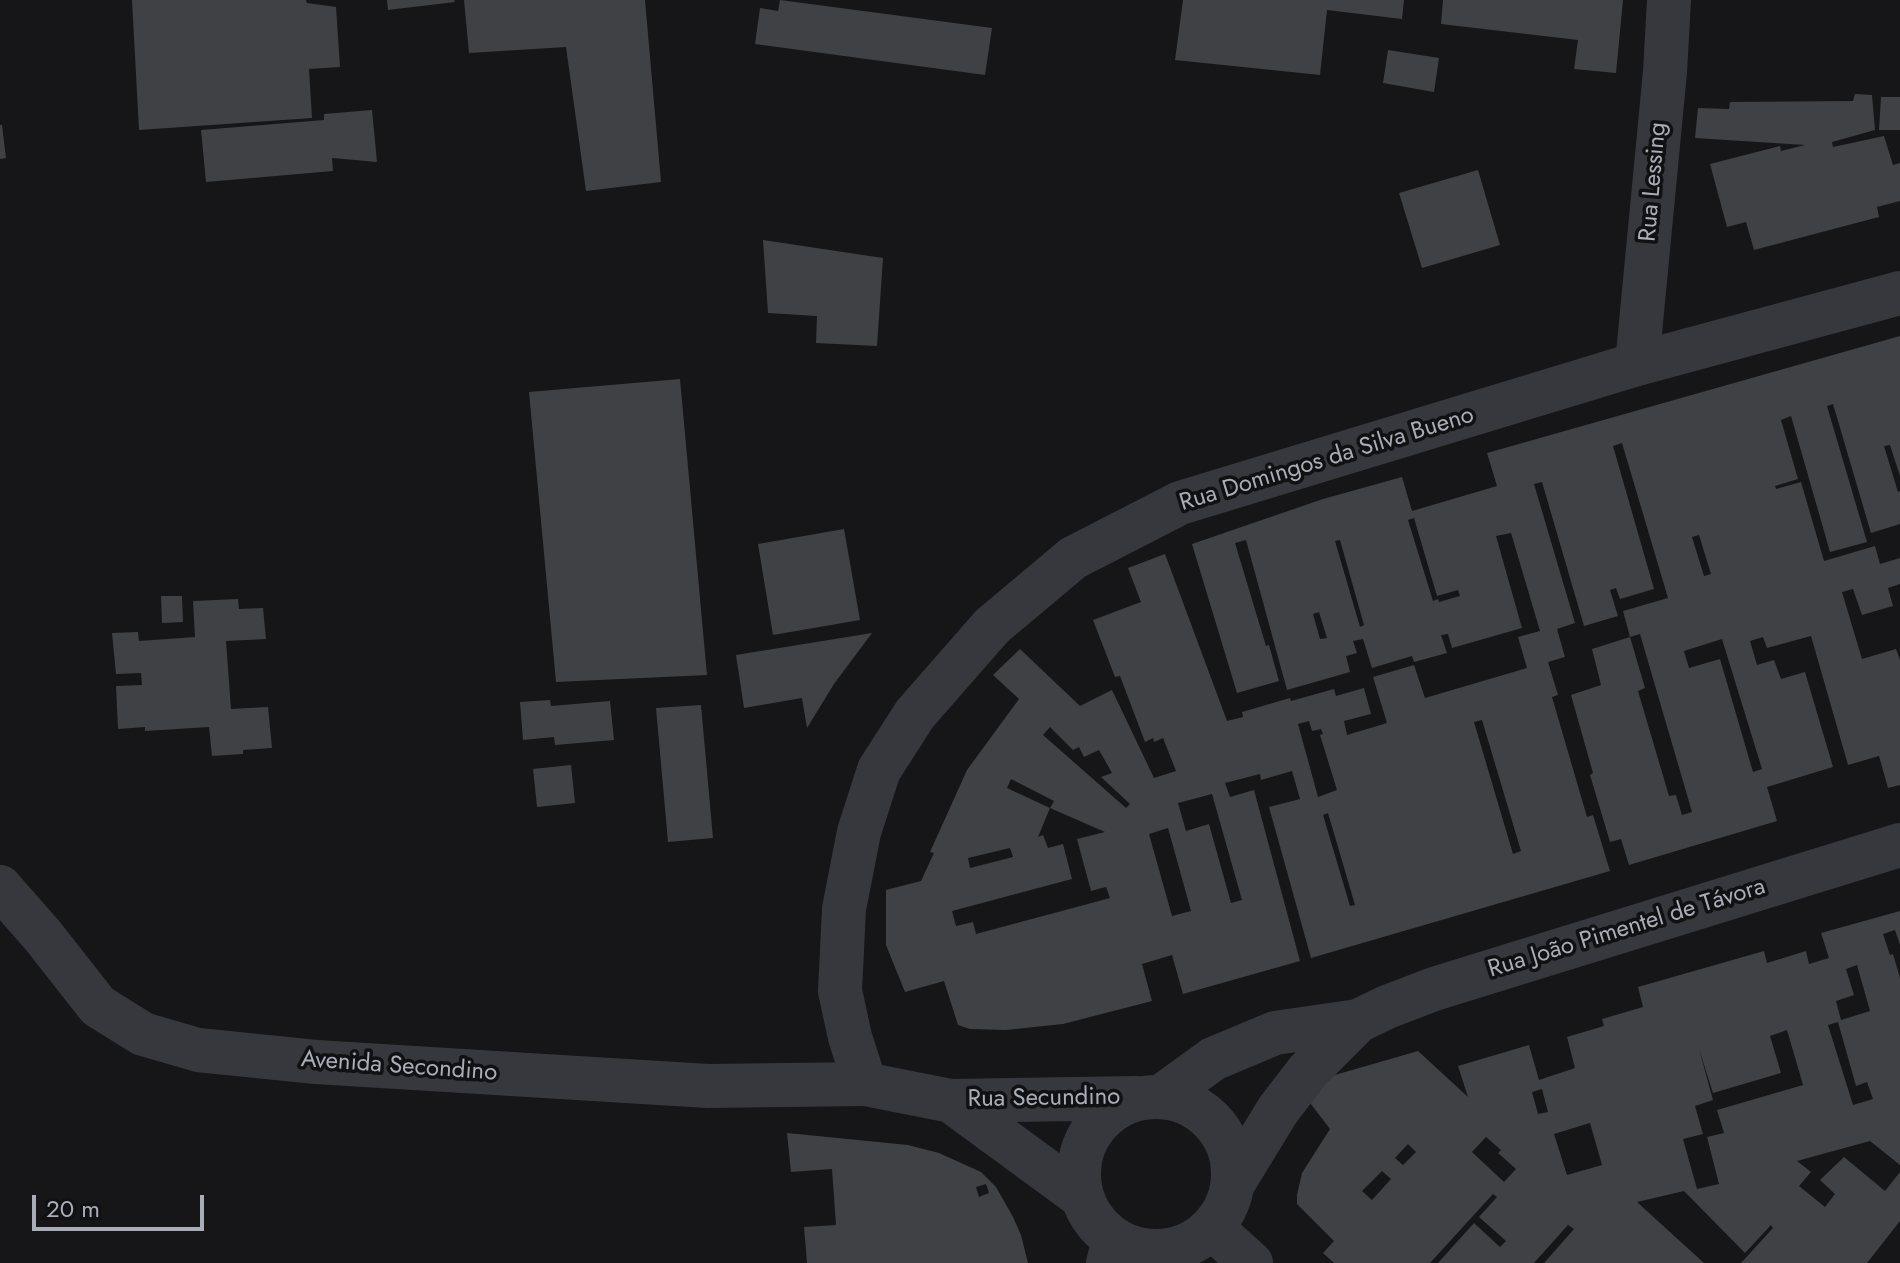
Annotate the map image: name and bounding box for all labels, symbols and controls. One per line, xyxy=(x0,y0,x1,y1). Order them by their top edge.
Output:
street label: Rua Lessing xyxy=(1634,121,1674,243)
street label: Rua Domingos da Silva Bueno xyxy=(1176,401,1478,519)
street label: Rua João Pimentel de Távora xyxy=(1485,873,1769,985)
street label: Avenida Secondino xyxy=(300,1046,498,1088)
street label: Rua Secundino xyxy=(967,1083,1121,1115)
scale bar xyxy=(36,1179,208,1229)
text: 20 m xyxy=(46,1191,100,1226)

